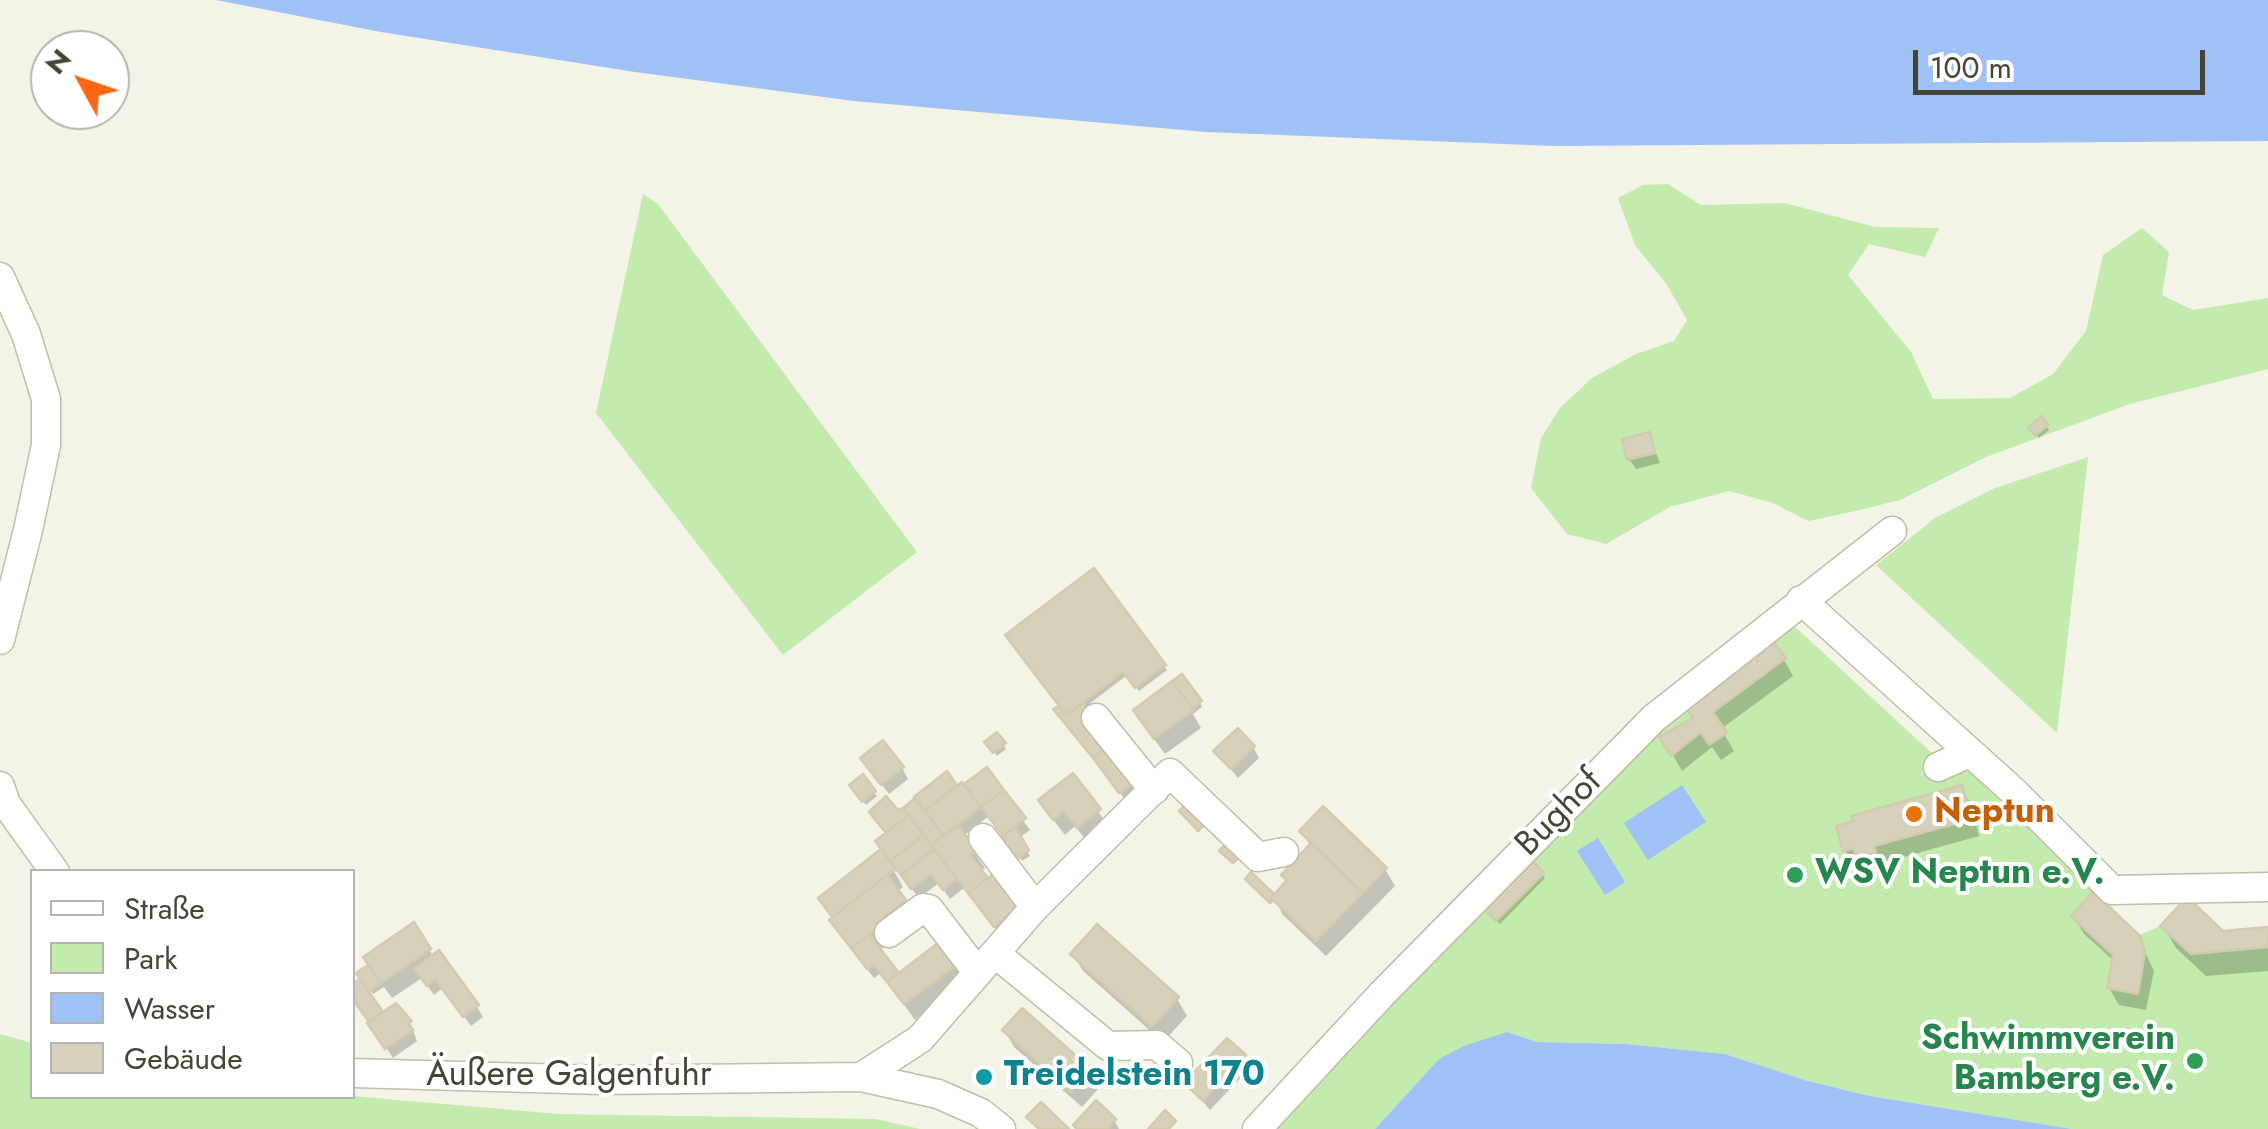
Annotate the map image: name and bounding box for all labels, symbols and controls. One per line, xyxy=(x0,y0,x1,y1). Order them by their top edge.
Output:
north arrow xyxy=(30,30,130,130)
scale bar xyxy=(1918,30,2210,92)
text: N xyxy=(35,40,81,83)
text: 100 m xyxy=(1930,46,2012,89)
street label: Bughof xyxy=(1508,762,1612,866)
place label: Neptun xyxy=(1934,793,2055,835)
marker: Neptun xyxy=(1903,803,1925,825)
place label: WSV Neptun e.V. xyxy=(1815,854,2105,896)
marker: WSV Neptun e.V. xyxy=(1784,864,1806,886)
legend xyxy=(30,869,355,1099)
text: Straße xyxy=(124,887,205,930)
text: Park xyxy=(124,937,177,980)
text: Wasser xyxy=(124,987,215,1030)
place label: Schwimmverein Bamberg e.V. xyxy=(1921,1020,2175,1102)
text: Gebäude xyxy=(124,1037,243,1080)
marker: Schwimmverein Bamberg e.V. xyxy=(2184,1050,2206,1072)
street label: Äußere Galgenfuhr xyxy=(426,1056,712,1098)
place label: Treidelstein 170 xyxy=(1004,1056,1265,1098)
marker: Treidelstein 170 xyxy=(973,1066,995,1088)

